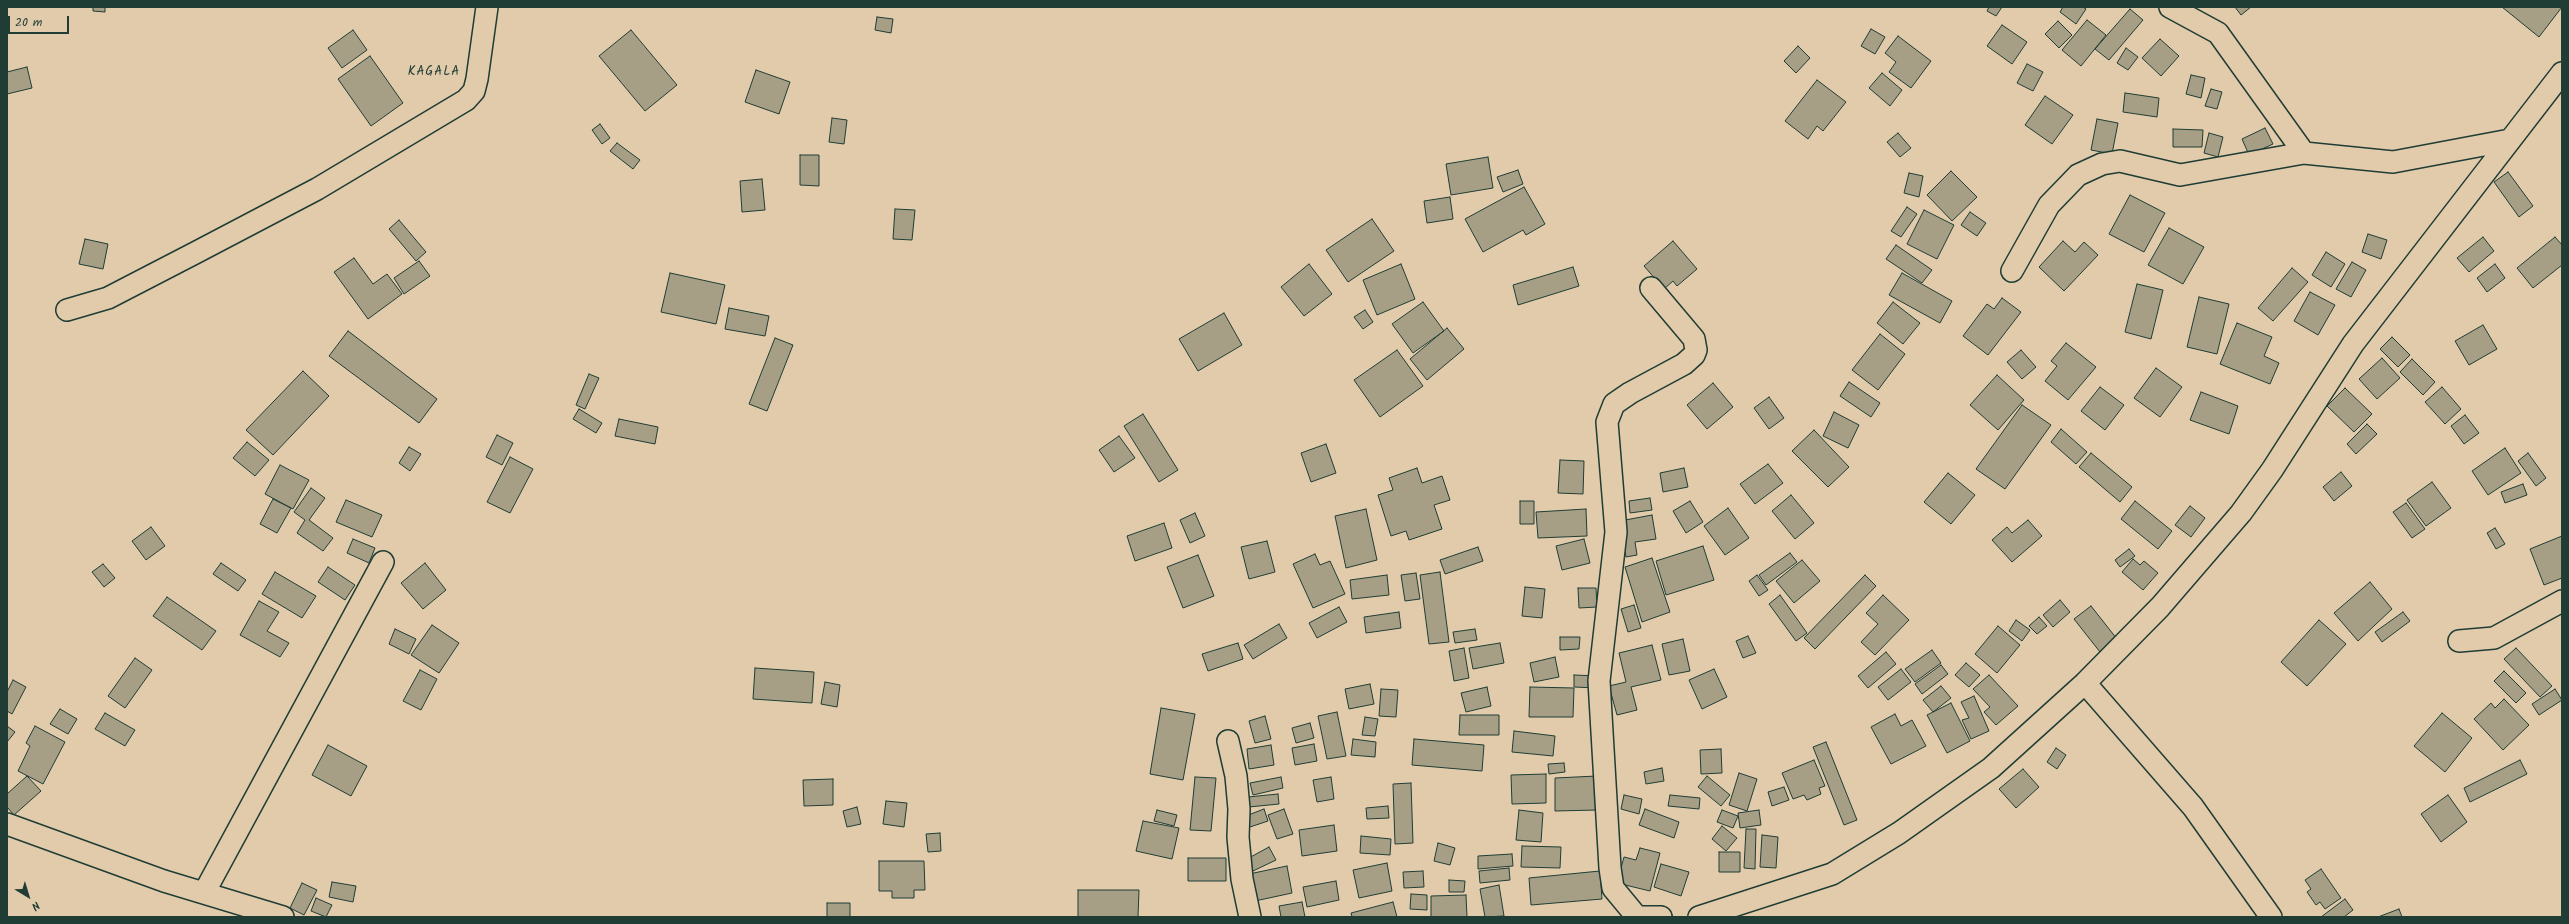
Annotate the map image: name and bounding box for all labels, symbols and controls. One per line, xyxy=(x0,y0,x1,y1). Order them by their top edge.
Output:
scale bar xyxy=(10,8,71,34)
text: 20 m xyxy=(15,13,42,32)
district label: KAGALA xyxy=(408,65,460,81)
north arrow xyxy=(8,876,48,916)
text: N xyxy=(27,896,44,915)

